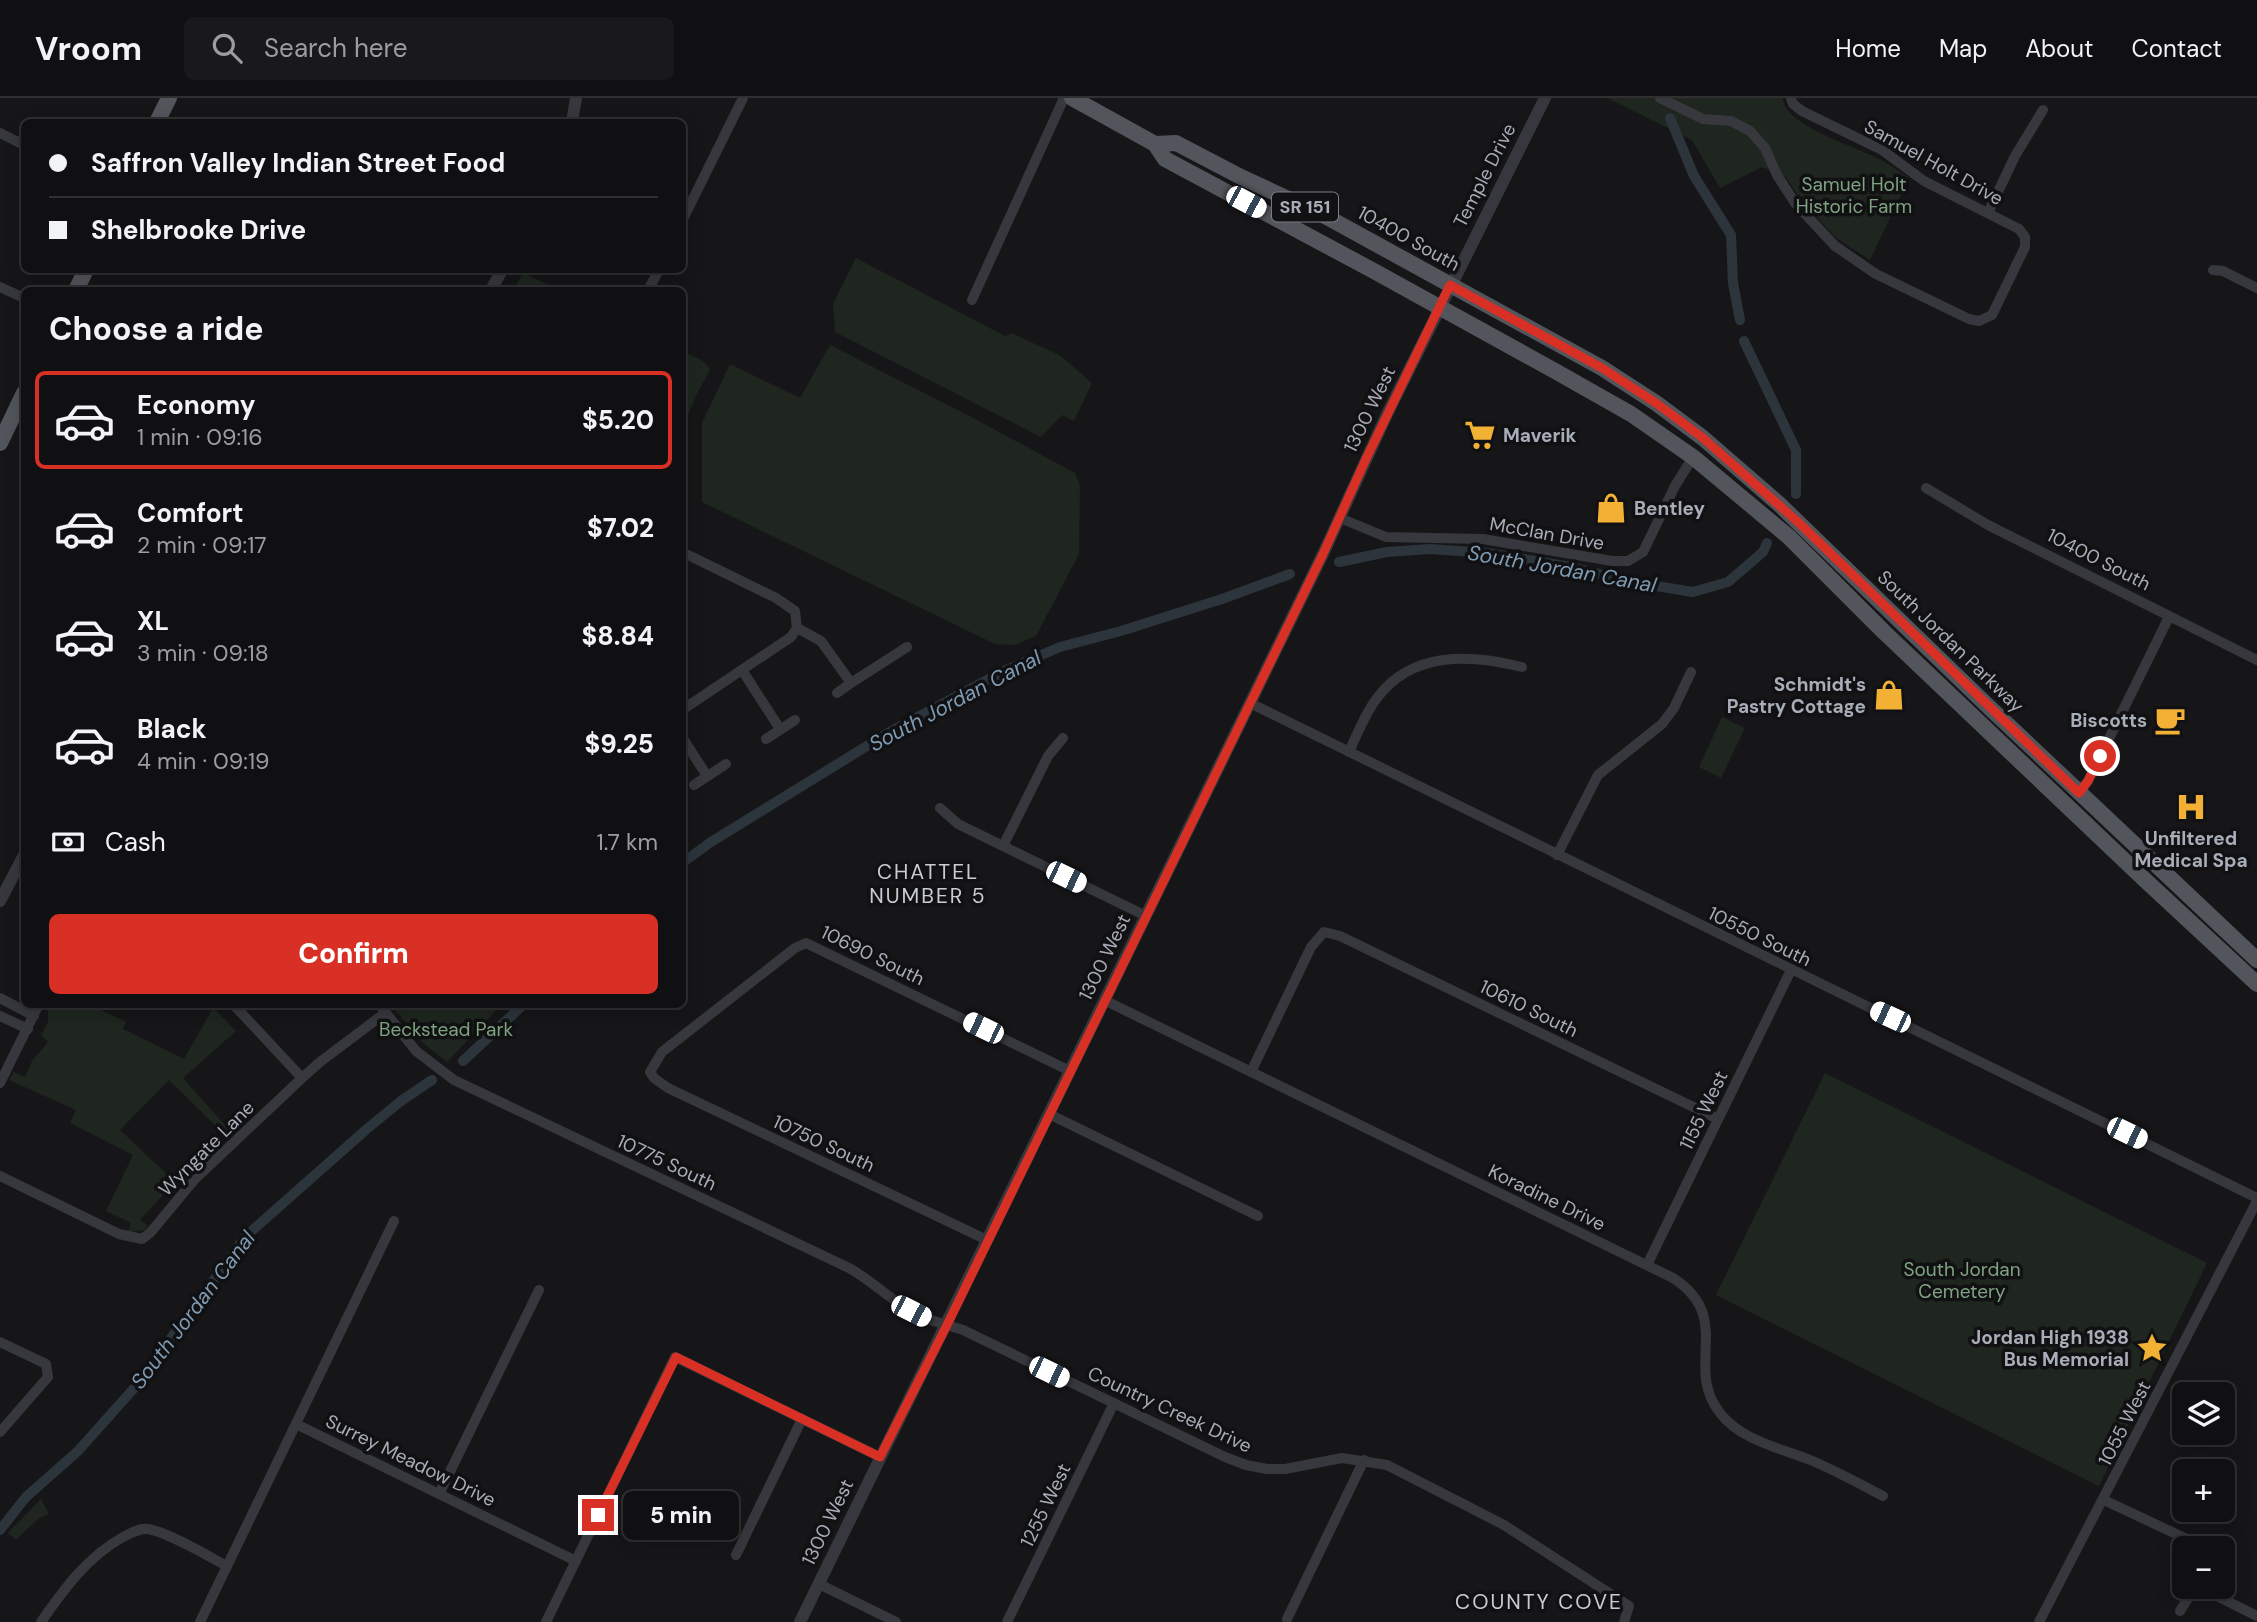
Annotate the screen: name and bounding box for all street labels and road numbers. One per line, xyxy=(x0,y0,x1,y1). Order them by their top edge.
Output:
street label: Samuel Holt Drive xyxy=(1860,114,2008,211)
street label: Temple Drive xyxy=(1448,119,1521,232)
road number: SR 151 xyxy=(1272,192,1338,222)
street label: 10400 South xyxy=(1353,200,1464,277)
street label: 1300 West xyxy=(1338,362,1401,456)
street label: McClan Drive xyxy=(1488,511,1606,556)
street label: 10400 South xyxy=(2043,523,2155,596)
street label: South Jordan Parkway xyxy=(1872,565,2030,718)
street label: 10550 South xyxy=(1704,901,1815,972)
street label: 1300 West xyxy=(1073,910,1136,1004)
street label: 10690 South xyxy=(817,920,929,991)
street label: 10610 South xyxy=(1475,974,1582,1043)
street label: 1155 West xyxy=(1674,1067,1733,1154)
street label: Wyngate Lane xyxy=(153,1095,260,1202)
street label: 10750 South xyxy=(769,1109,879,1178)
street label: 10775 South xyxy=(613,1129,720,1196)
street label: Koradine Drive xyxy=(1484,1158,1609,1237)
street label: Country Creek Drive xyxy=(1084,1360,1256,1458)
street label: 1055 West xyxy=(2092,1377,2156,1470)
street label: Surrey Meadow Drive xyxy=(322,1408,500,1512)
street label: 1255 West xyxy=(1015,1459,1076,1551)
street label: 1300 West xyxy=(796,1475,859,1569)

